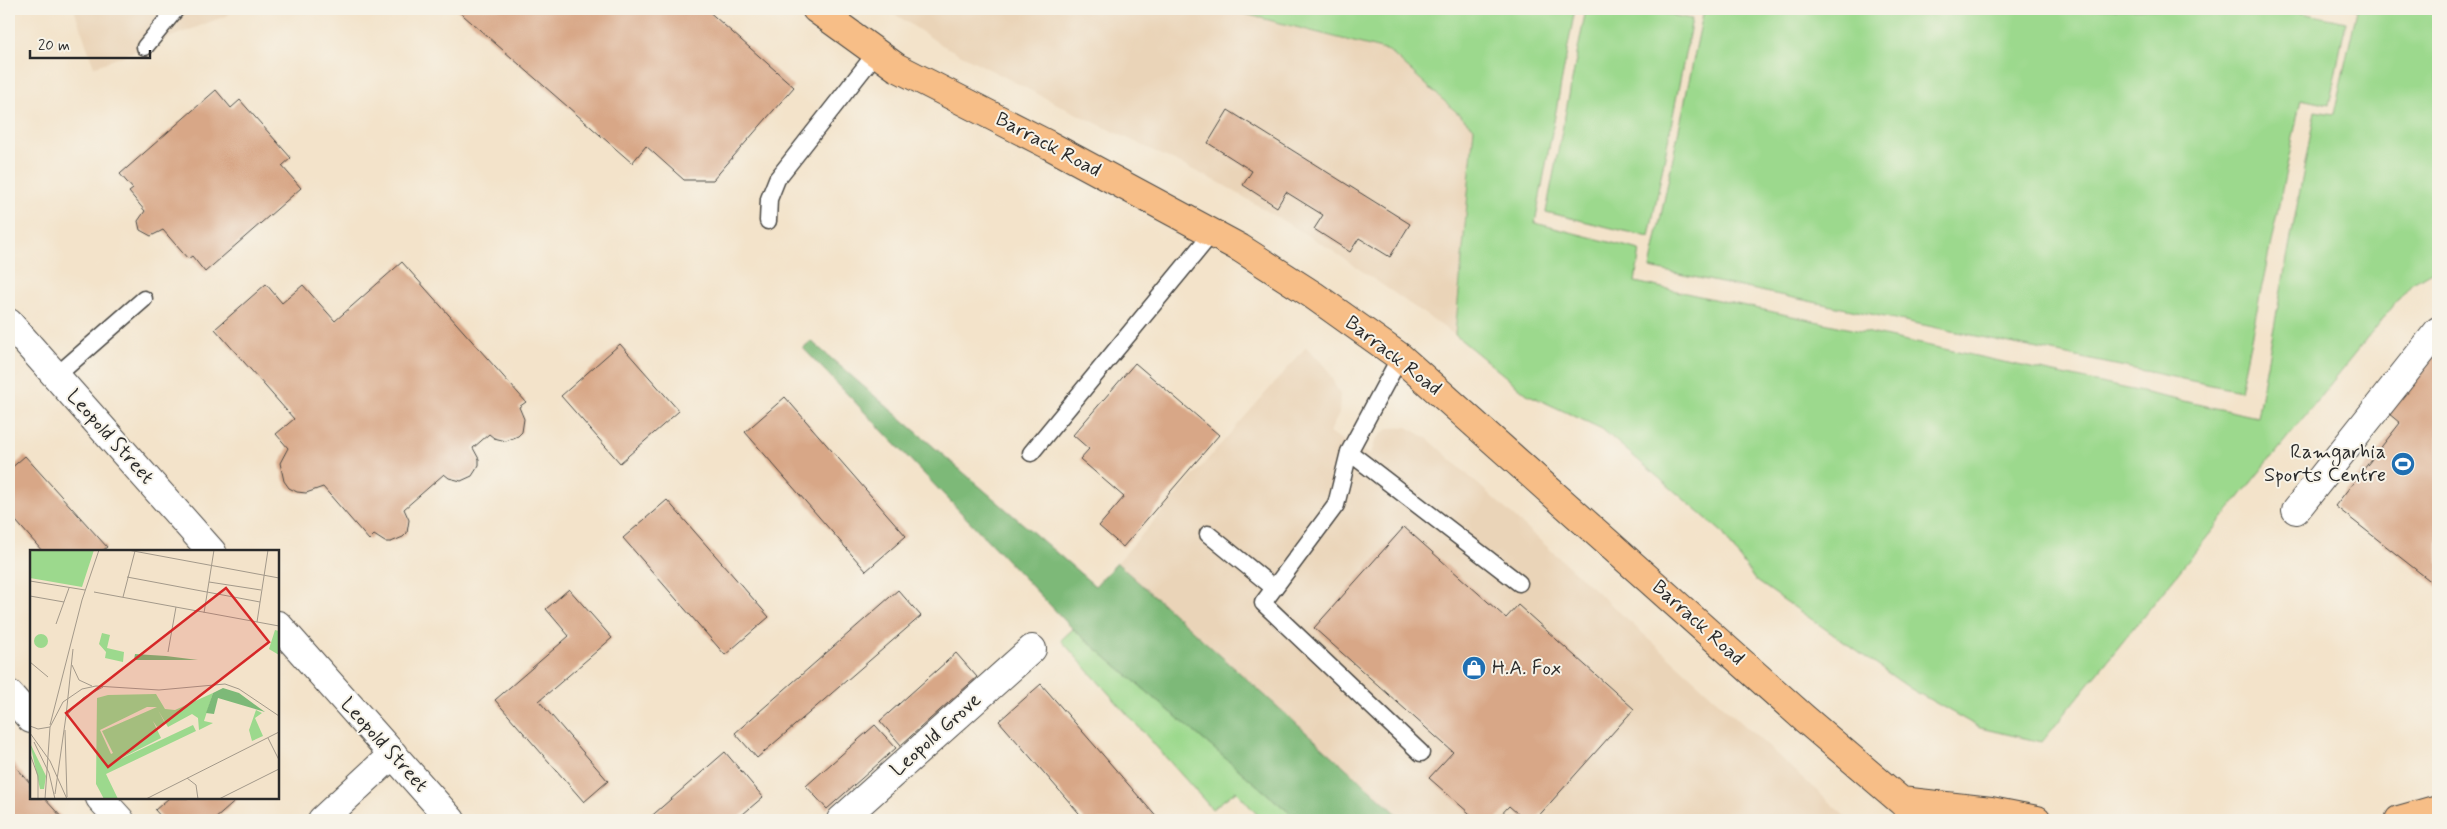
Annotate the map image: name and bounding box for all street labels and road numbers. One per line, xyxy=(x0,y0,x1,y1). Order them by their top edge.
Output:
street label: Barrack Road xyxy=(991,106,1105,184)
street label: Barrack Road xyxy=(1339,310,1447,402)
street label: Leopold Street xyxy=(60,384,160,490)
street label: Barrack Road xyxy=(1646,574,1750,672)
street label: Leopold Grove xyxy=(885,687,987,783)
street label: Leopold Street xyxy=(334,692,434,798)

